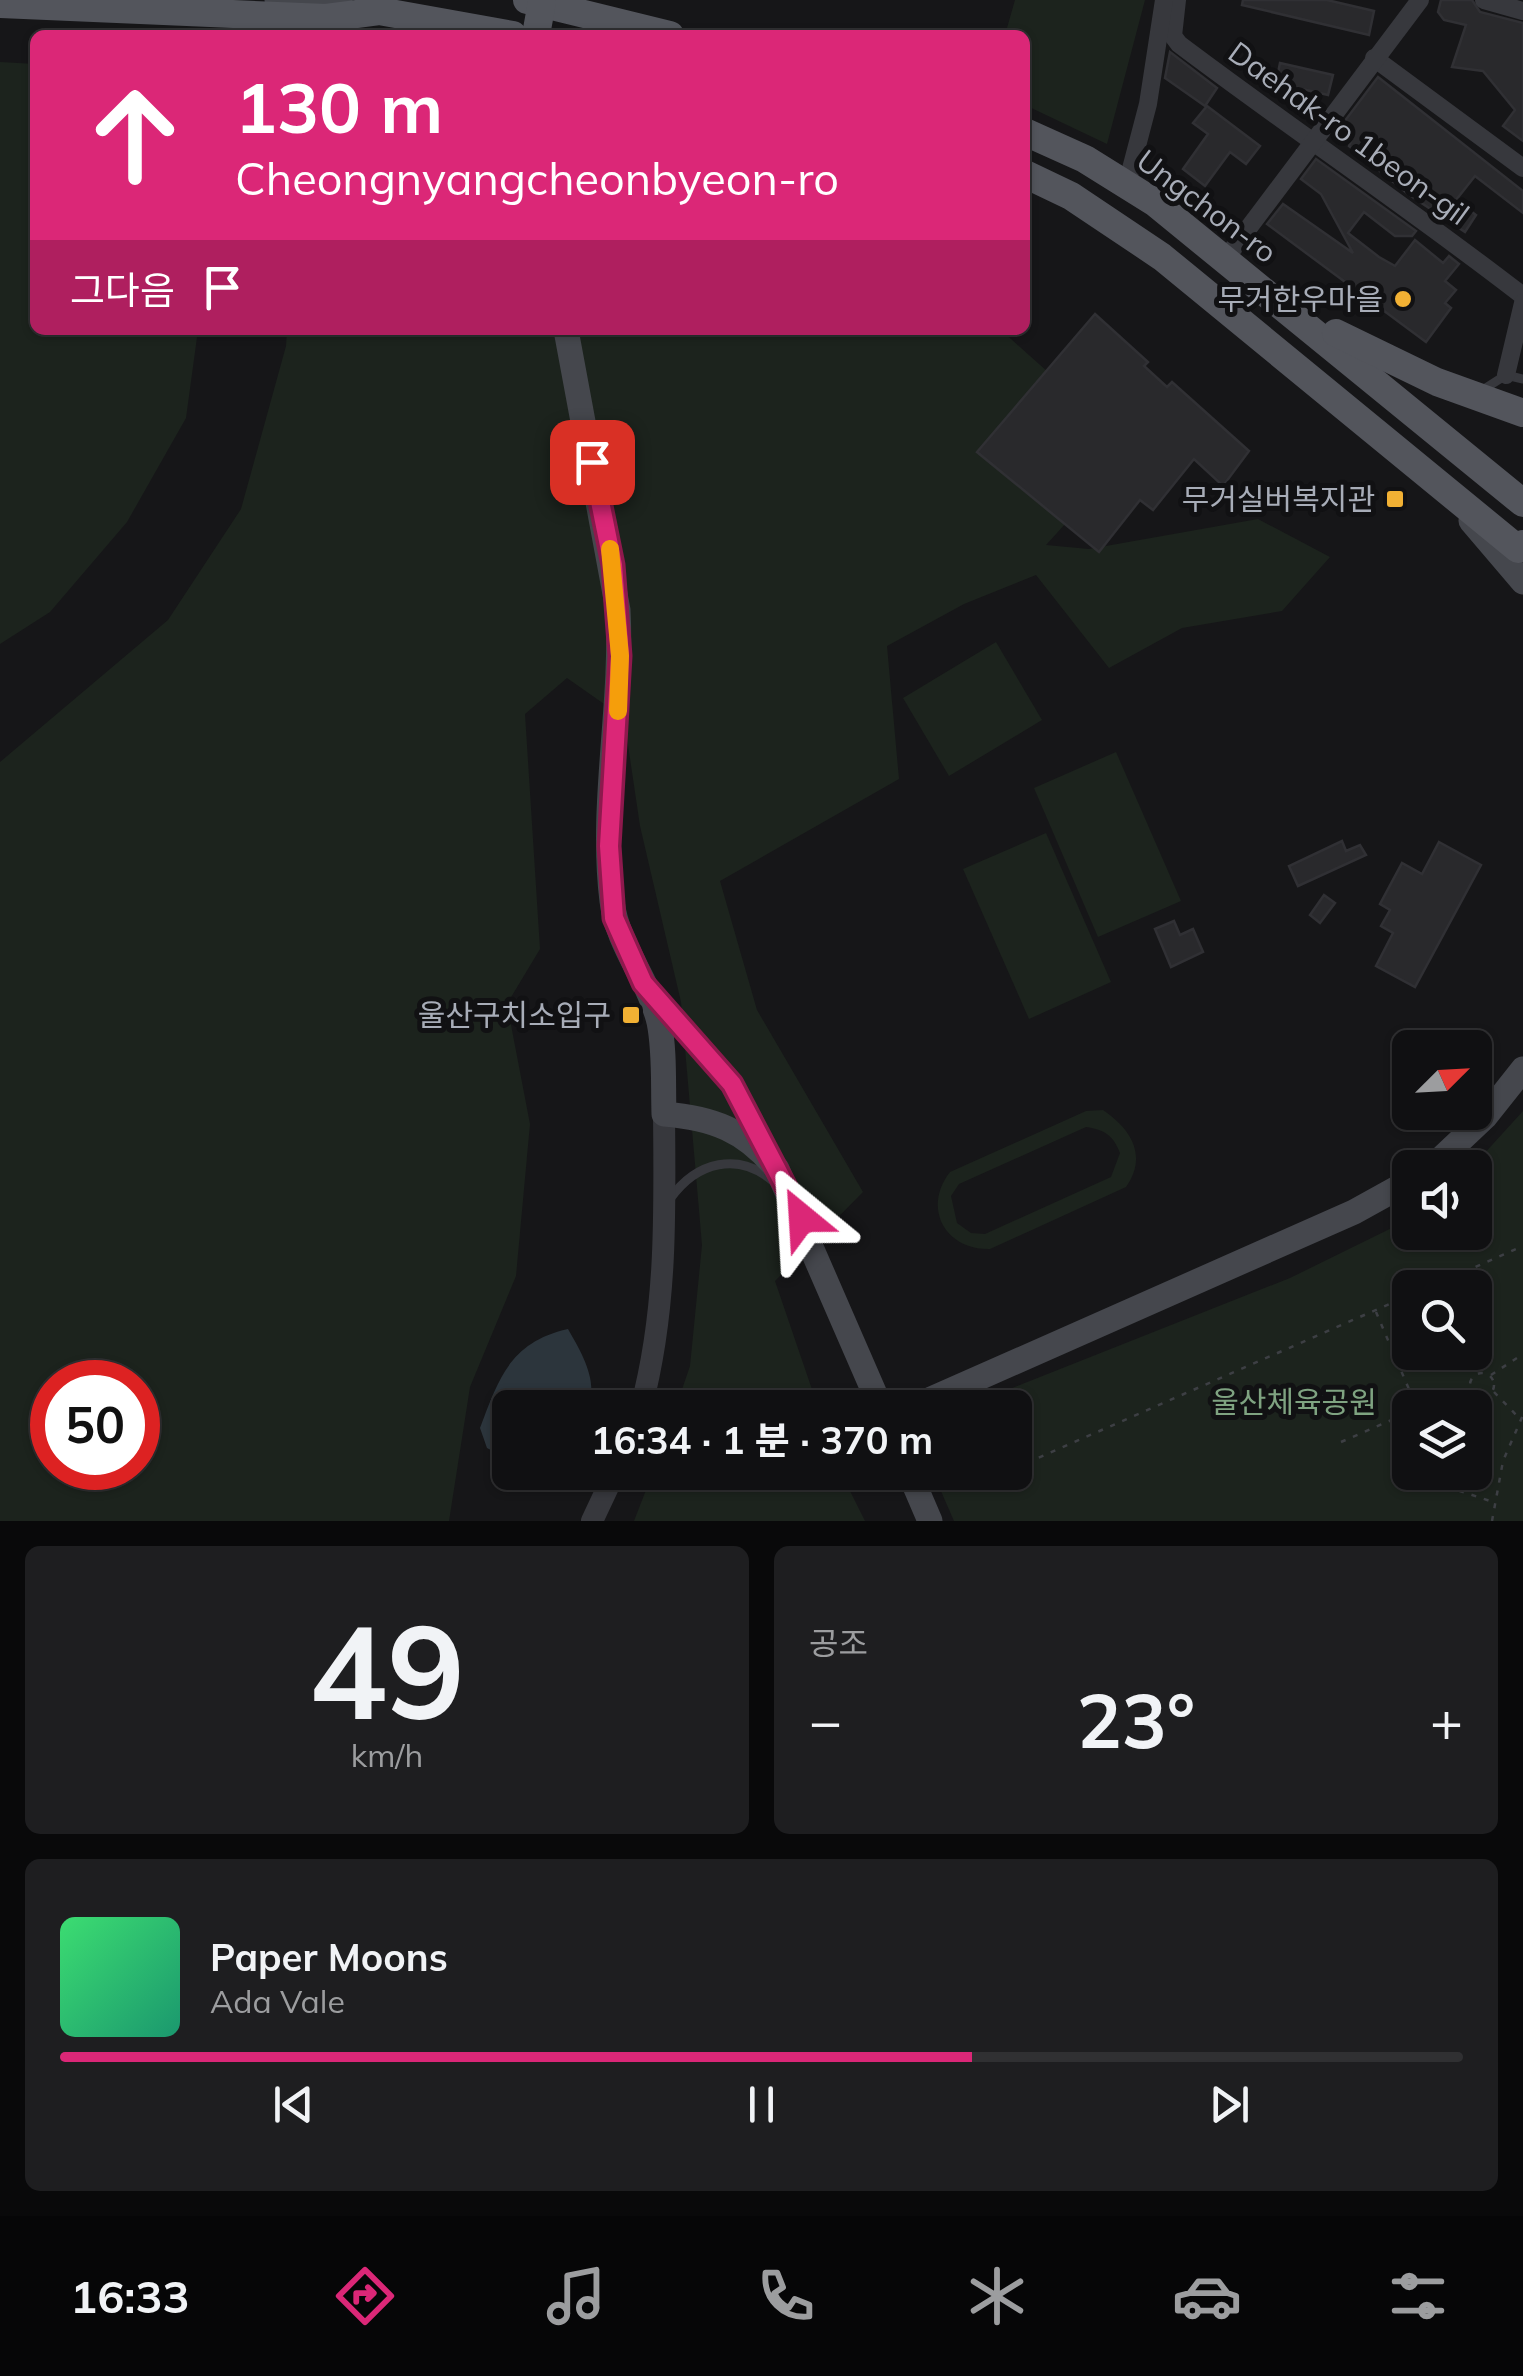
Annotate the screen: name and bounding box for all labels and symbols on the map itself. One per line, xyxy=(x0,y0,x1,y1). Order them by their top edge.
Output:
street label: Daehak-ro 1beon-gil xyxy=(1221,33,1477,233)
street label: Ungchon-ro xyxy=(1130,141,1284,271)
place label: 무거한우마을 xyxy=(1217,280,1383,318)
marker: 무거한우마을 xyxy=(1392,288,1414,310)
pin xyxy=(550,420,635,505)
place label: 무거실버복지관 xyxy=(1182,480,1375,518)
marker: 무거실버복지관 xyxy=(1384,488,1406,510)
place label: 울산구치소입구 xyxy=(418,996,611,1034)
marker: 울산구치소입구 xyxy=(620,1004,642,1026)
north arrow xyxy=(1392,1030,1492,1130)
position arrow xyxy=(750,1166,854,1270)
speed limit sign: 50 xyxy=(30,1360,160,1490)
park label: 울산체육공원 xyxy=(1211,1383,1377,1421)

